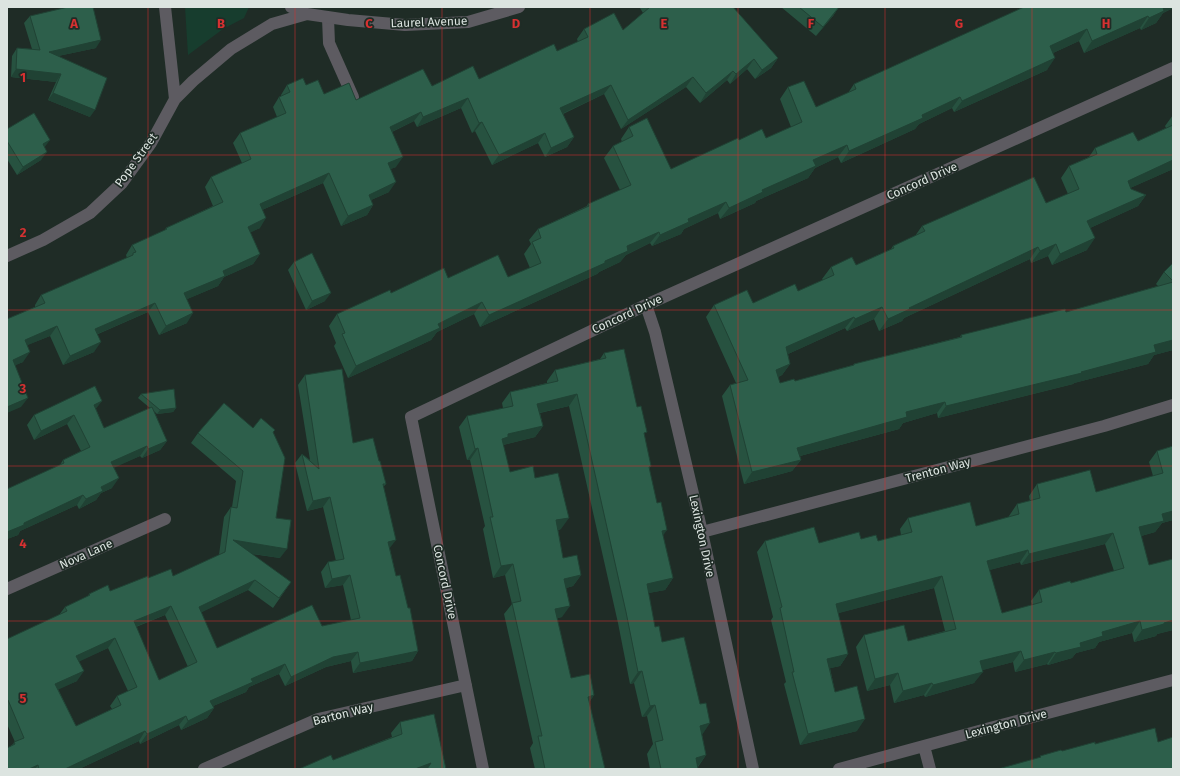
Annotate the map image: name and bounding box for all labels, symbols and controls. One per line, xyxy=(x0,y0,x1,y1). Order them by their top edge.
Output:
street label: Laurel Avenue xyxy=(390,14,468,30)
text: A xyxy=(69,16,78,31)
text: B xyxy=(217,16,225,31)
text: C xyxy=(365,16,373,31)
text: D xyxy=(512,16,521,31)
text: E xyxy=(661,16,668,31)
text: F xyxy=(808,16,815,31)
text: G xyxy=(955,16,963,31)
text: H xyxy=(1102,16,1110,31)
text: 1 xyxy=(20,70,26,85)
street label: Pope Street xyxy=(112,130,161,190)
street label: Concord Drive xyxy=(885,159,959,203)
text: 2 xyxy=(20,225,27,240)
street label: Concord Drive xyxy=(590,292,664,336)
text: 3 xyxy=(19,381,27,396)
street label: Trenton Way xyxy=(904,455,972,485)
street label: Lexington Drive xyxy=(686,493,718,579)
text: 4 xyxy=(19,536,27,551)
street label: Nova Lane xyxy=(57,536,115,572)
street label: Concord Drive xyxy=(430,543,460,621)
text: 5 xyxy=(20,691,27,706)
street label: Barton Way xyxy=(311,700,375,728)
street label: Lexington Drive xyxy=(964,706,1048,742)

